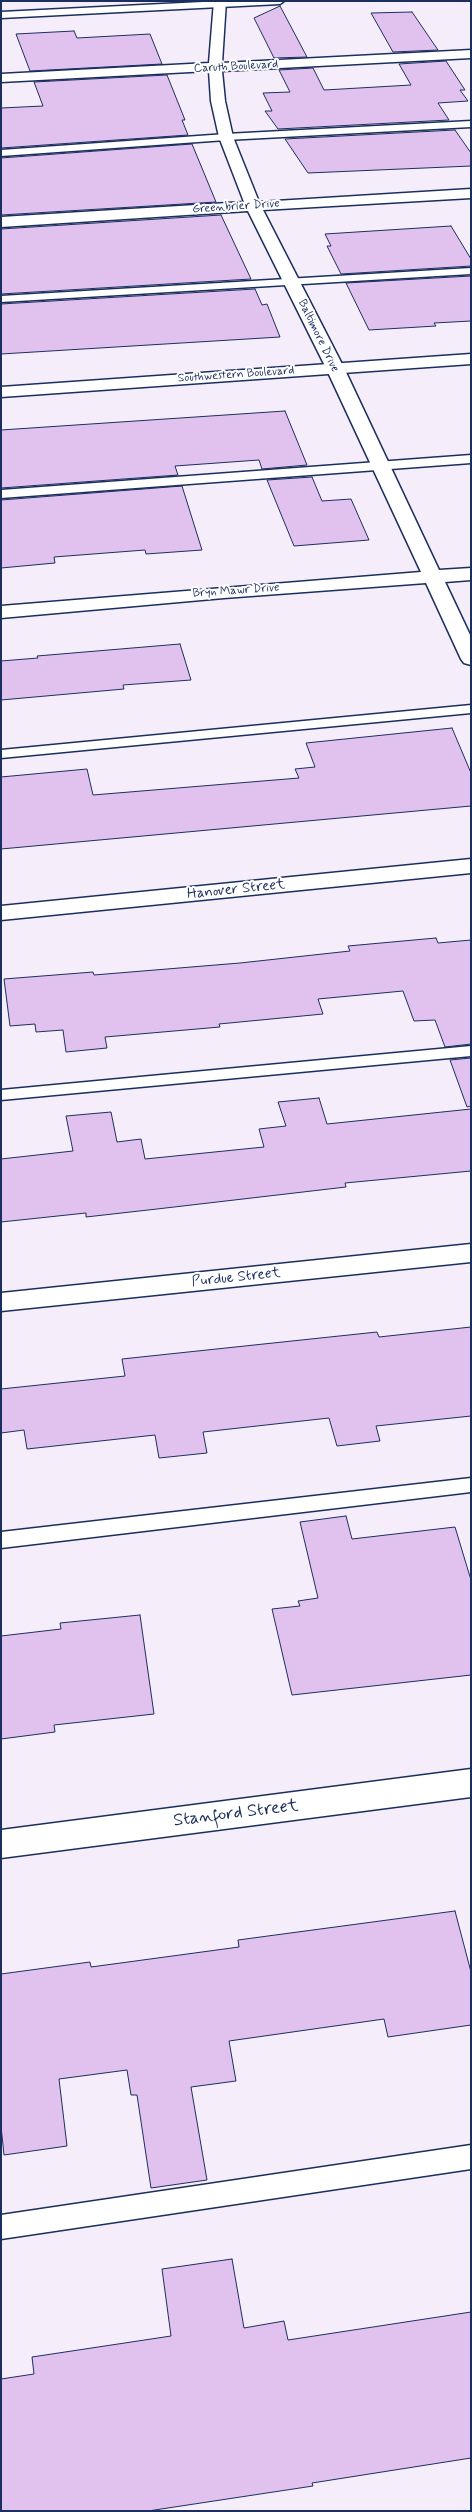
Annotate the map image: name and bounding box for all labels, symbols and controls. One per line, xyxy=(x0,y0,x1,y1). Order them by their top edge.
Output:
street label: Caruth Boulevard xyxy=(193,58,279,76)
street label: Greenbrier Drive xyxy=(192,197,280,217)
street label: Baltimore Drive xyxy=(294,297,342,375)
street label: Southwestern Boulevard xyxy=(177,364,295,386)
street label: Bryn Mawr Drive xyxy=(192,581,280,601)
street label: Hanover Street xyxy=(186,876,286,904)
street label: Purdue Street xyxy=(191,1264,281,1292)
street label: Stanford Street xyxy=(172,1796,300,1832)

